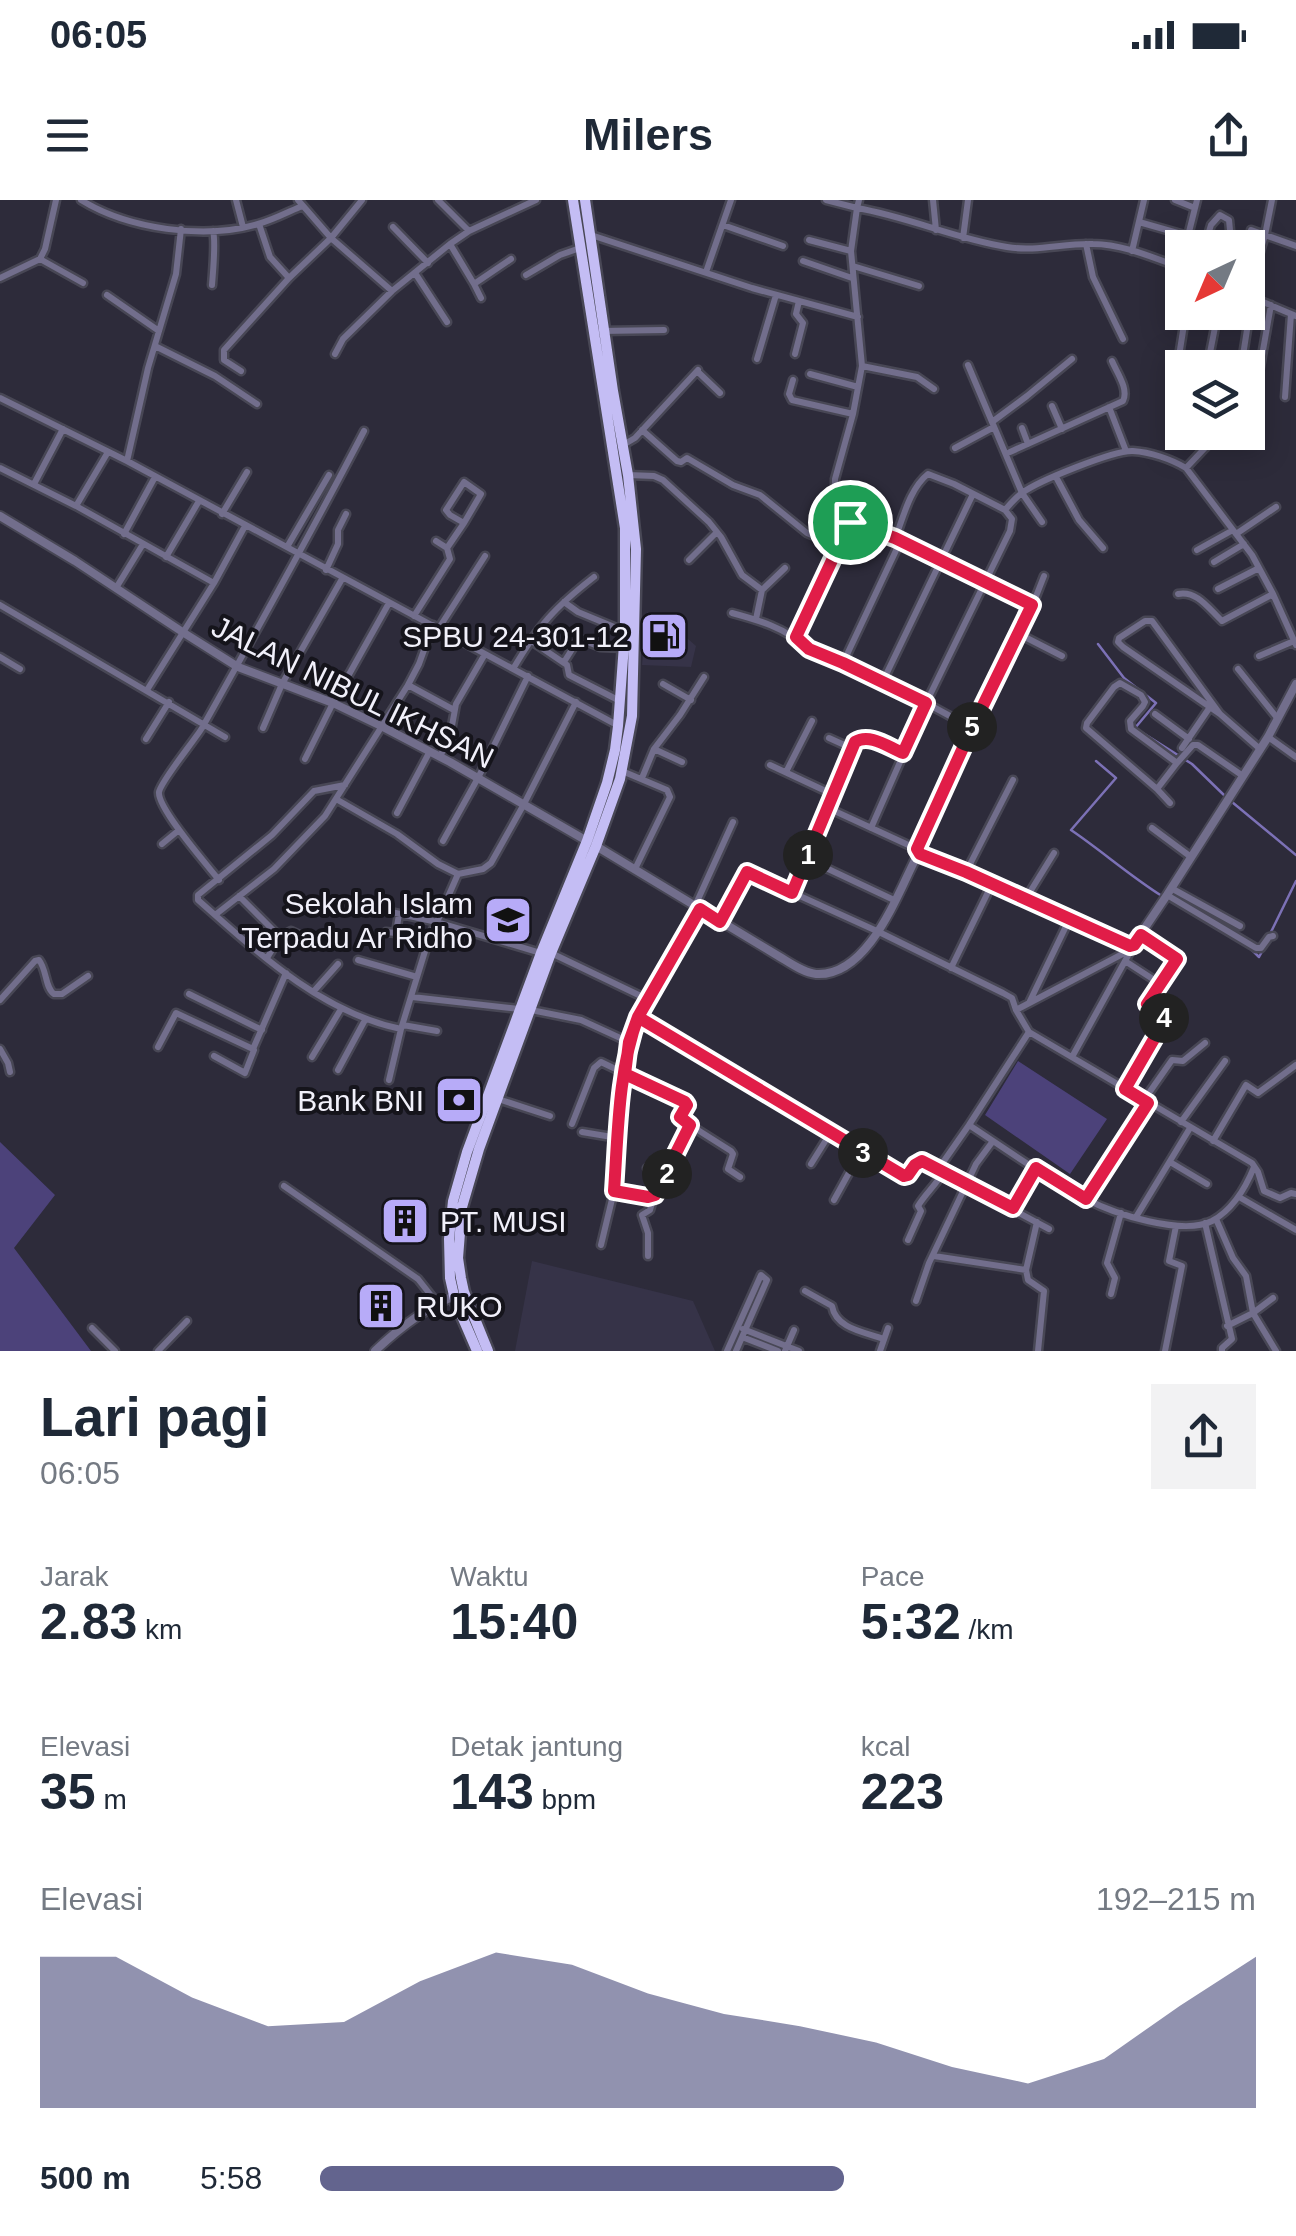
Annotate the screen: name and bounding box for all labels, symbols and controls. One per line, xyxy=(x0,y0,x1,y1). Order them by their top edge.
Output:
text: 06:05 xyxy=(50,14,147,56)
icon: menu xyxy=(40,108,95,163)
icon: share xyxy=(1201,108,1256,163)
text: Milers xyxy=(583,109,713,160)
north arrow xyxy=(1165,230,1265,330)
map controls xyxy=(1165,230,1265,450)
button: layers xyxy=(1165,350,1265,450)
pin xyxy=(808,480,893,565)
icon: arrive xyxy=(823,495,878,550)
street label: JALAN NIBUL IKHSAN xyxy=(207,609,499,775)
fuel station icon: SPBU 24-301-12 xyxy=(638,610,690,662)
place label: SPBU 24-301-12 xyxy=(402,620,629,653)
pin: 5 xyxy=(947,702,997,752)
text: 5 xyxy=(964,711,980,742)
pin: 1 xyxy=(783,830,833,880)
text: 1 xyxy=(800,839,816,870)
place label: Sekolah Islam Terpadu Ar Ridho xyxy=(241,887,473,954)
school or university icon: Sekolah Islam Terpadu Ar Ridho xyxy=(482,894,534,946)
pin: 4 xyxy=(1139,993,1189,1043)
text: 4 xyxy=(1156,1002,1172,1033)
bank icon: Bank BNI xyxy=(433,1074,485,1126)
place label: Bank BNI xyxy=(297,1084,424,1117)
pin: 3 xyxy=(838,1128,888,1178)
text: 3 xyxy=(855,1137,871,1168)
pin: 2 xyxy=(642,1149,692,1199)
text: 2 xyxy=(659,1158,675,1189)
building icon: PT. MUSI xyxy=(379,1195,431,1247)
place label: PT. MUSI xyxy=(440,1205,567,1238)
building icon: RUKO xyxy=(355,1280,407,1332)
place label: RUKO xyxy=(416,1290,503,1323)
button: share xyxy=(1151,1384,1256,1489)
text: Lari pagi xyxy=(40,1386,269,1448)
text: 06:05 xyxy=(40,1455,120,1491)
text: Jarak xyxy=(40,1561,108,1592)
text: Waktu xyxy=(450,1561,529,1592)
text: Pace xyxy=(861,1561,924,1592)
text: 2.83 xyxy=(40,1594,137,1650)
text: 15:40 xyxy=(450,1594,578,1650)
text: 5:32 xyxy=(861,1594,961,1650)
text: km xyxy=(137,1614,182,1645)
text: /km xyxy=(961,1614,1014,1645)
text: Elevasi xyxy=(40,1731,130,1762)
text: Detak jantung xyxy=(450,1731,623,1762)
text: kcal xyxy=(861,1731,910,1762)
text: 35 xyxy=(40,1764,96,1820)
text: 143 xyxy=(450,1764,534,1820)
text: 223 xyxy=(861,1764,944,1820)
text: m xyxy=(96,1784,127,1815)
text: bpm xyxy=(534,1784,596,1815)
text: Elevasi xyxy=(40,1881,143,1917)
text: 192–215 m xyxy=(1096,1881,1256,1917)
text: 500 m xyxy=(40,2160,131,2196)
text: 5:58 xyxy=(200,2160,262,2196)

